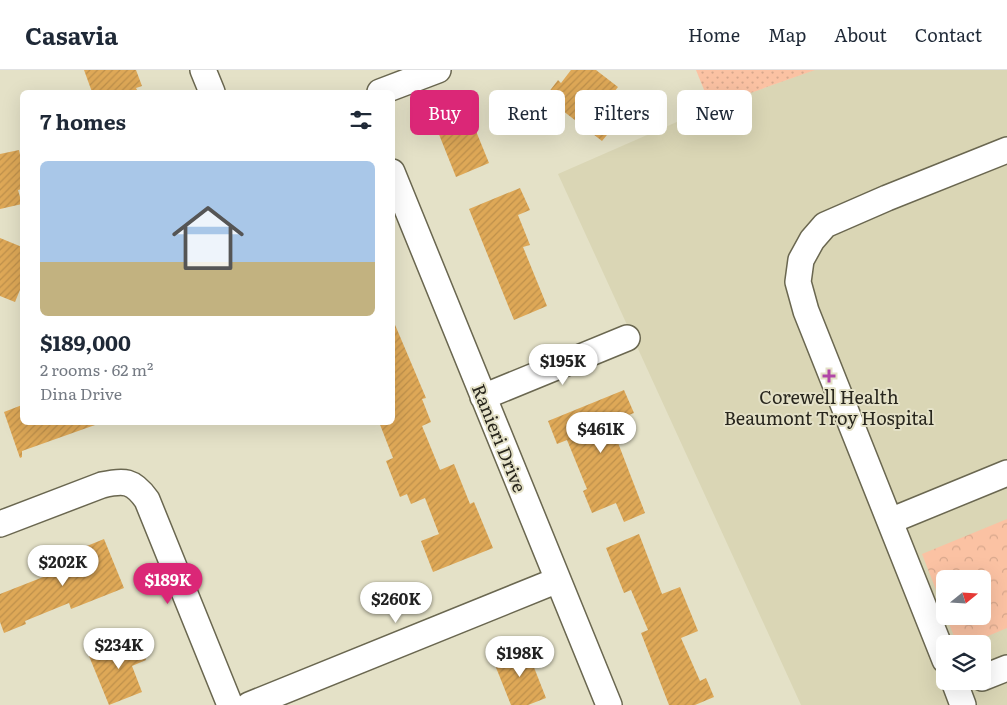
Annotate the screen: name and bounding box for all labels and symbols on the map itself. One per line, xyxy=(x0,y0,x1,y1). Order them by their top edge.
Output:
pin: $195K xyxy=(528,344,598,386)
marker: Corewell Health Beaumont Troy Hospital xyxy=(822,369,836,383)
street label: Ranieri Drive xyxy=(466,380,534,496)
place label: Corewell Health Beaumont Troy Hospital xyxy=(724,383,934,431)
pin: $461K xyxy=(566,412,636,454)
pin: $202K xyxy=(28,544,98,587)
pin: $189K xyxy=(133,562,203,605)
north arrow xyxy=(936,570,991,625)
pin: $260K xyxy=(361,582,431,624)
pin: $234K xyxy=(84,628,154,670)
pin: $198K xyxy=(485,636,555,678)

